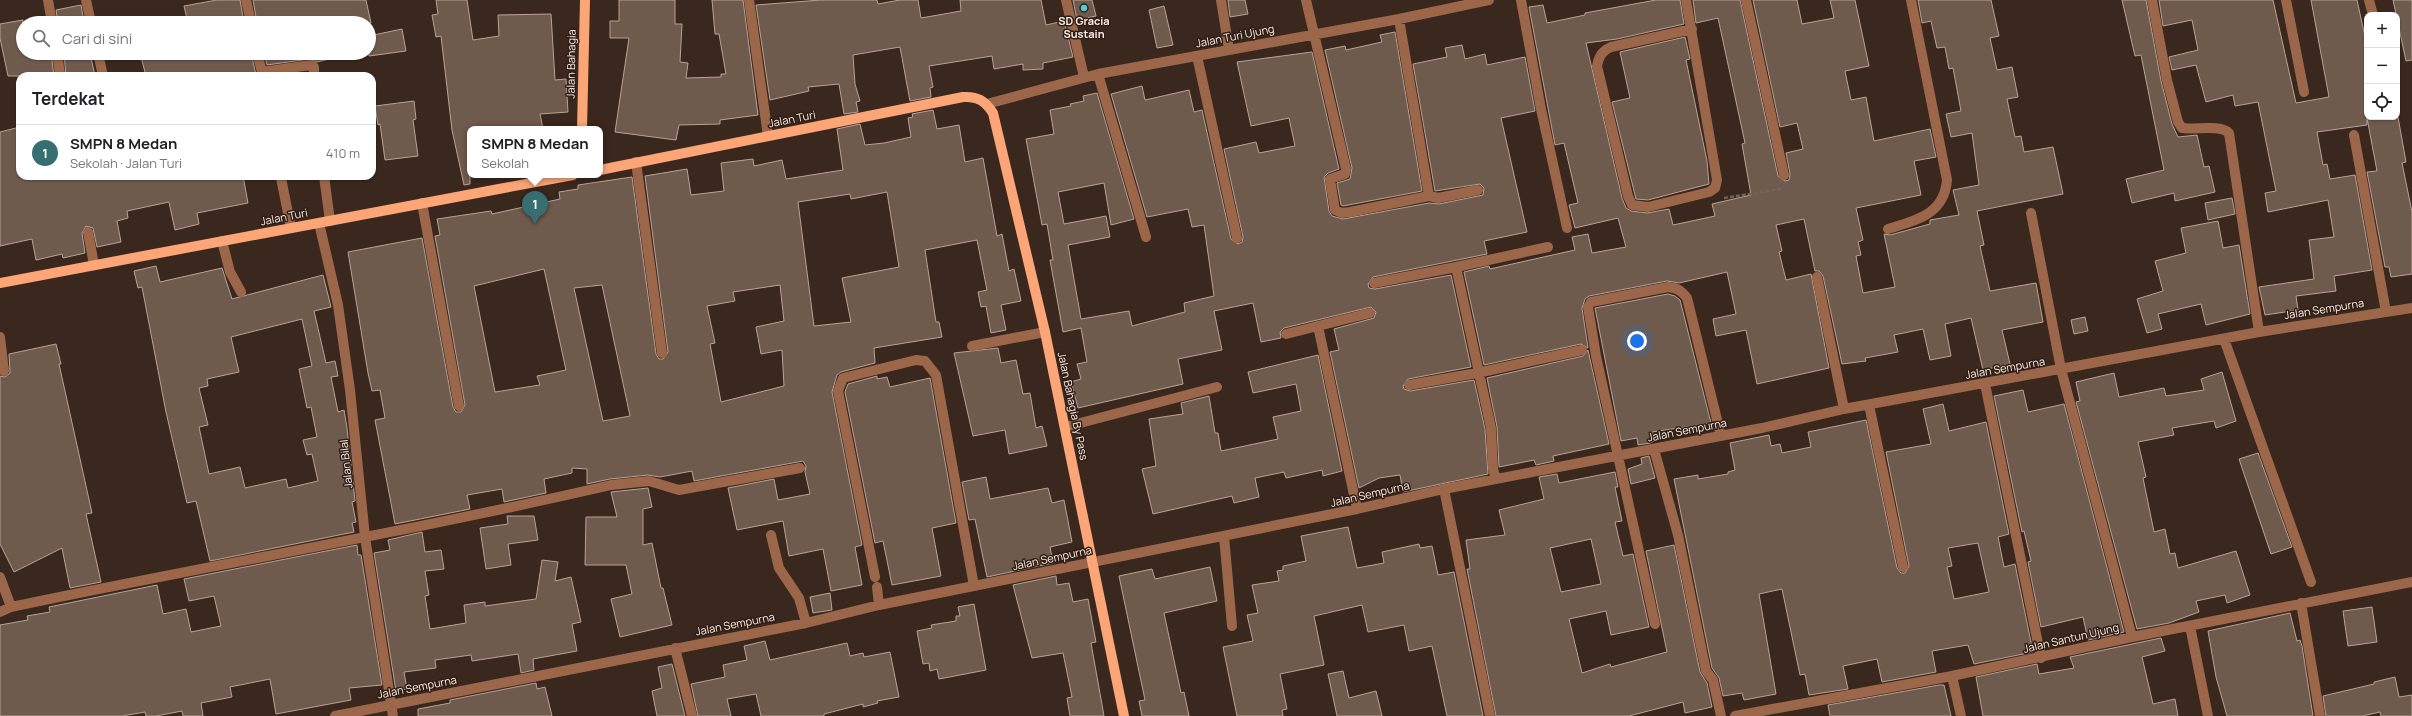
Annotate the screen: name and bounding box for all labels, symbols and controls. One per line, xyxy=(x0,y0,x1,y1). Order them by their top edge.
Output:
marker: SD Gracia Sustain xyxy=(1079,3,1089,13)
map controls xyxy=(2364,12,2400,120)
button: + xyxy=(2364,12,2400,48)
place label: SD Gracia Sustain xyxy=(1058,13,1110,41)
search box xyxy=(16,16,376,60)
street label: Jalan Turi Ujung xyxy=(1194,21,1276,51)
icon: search xyxy=(30,27,52,49)
text: Cari di sini xyxy=(62,28,132,49)
street label: Jalan Bahagia xyxy=(562,29,579,99)
button: − xyxy=(2364,48,2400,84)
button: locate xyxy=(2364,84,2400,120)
text: Terdekat xyxy=(32,87,105,110)
street label: Jalan Turi xyxy=(767,107,817,130)
popup xyxy=(467,126,603,178)
text: SMPN 8 Medan xyxy=(70,133,177,154)
text: SMPN 8 Medan xyxy=(481,133,589,154)
text: 1 xyxy=(42,144,48,162)
text: 410 m xyxy=(326,144,360,162)
text: Sekolah · Jalan Turi xyxy=(70,154,182,172)
text: Sekolah xyxy=(481,154,529,172)
pin: 1 xyxy=(522,191,548,224)
street label: Jalan Turi xyxy=(259,205,309,228)
street label: Jalan Sempurna xyxy=(2283,295,2365,322)
your location xyxy=(1627,331,1647,351)
street label: Jalan Bahagia By Pass xyxy=(1055,350,1092,462)
street label: Jalan Sempurna xyxy=(1964,353,2046,382)
street label: Jalan Sempurna xyxy=(1646,414,1728,445)
street label: Jalan Bilal xyxy=(335,439,356,489)
street label: Jalan Sempurna xyxy=(1329,477,1411,510)
street label: Jalan Sempurna xyxy=(1011,542,1093,573)
street label: Jalan Sempurna xyxy=(694,608,776,639)
street label: Jalan Santun Ujung xyxy=(2022,619,2120,656)
street label: Jalan Sempurna xyxy=(376,671,458,702)

